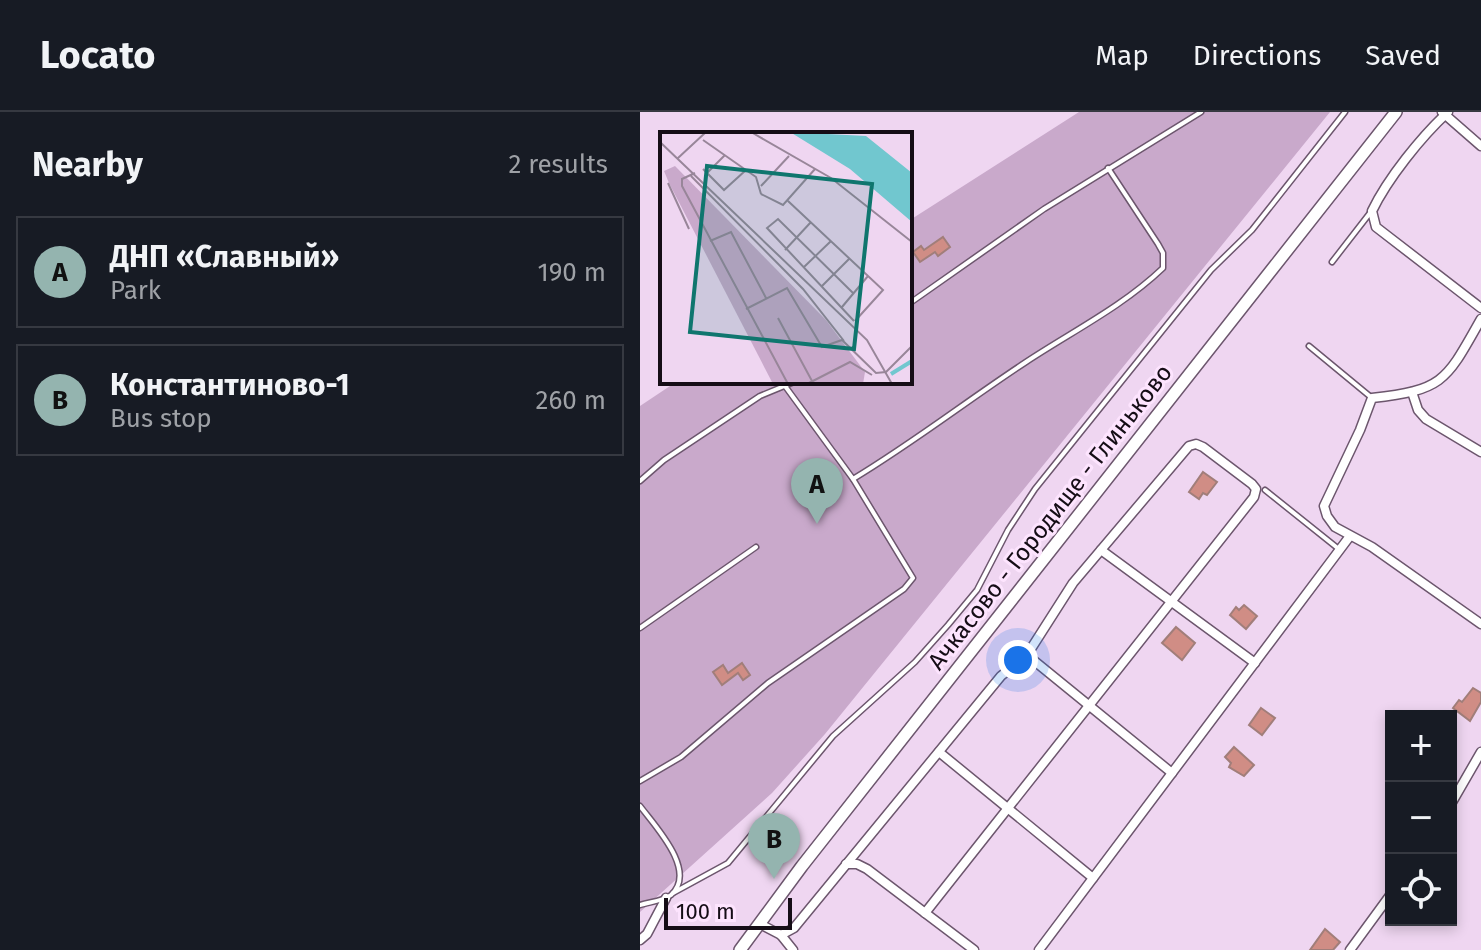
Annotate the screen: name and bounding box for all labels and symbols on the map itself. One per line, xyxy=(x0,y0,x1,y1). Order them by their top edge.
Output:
inset map xyxy=(660,132,912,384)
street label: Ачкасово - Городище - Глиньково xyxy=(922,359,1178,675)
pin: A xyxy=(791,458,843,524)
your location xyxy=(998,640,1038,680)
pin: B xyxy=(748,813,800,879)
scale bar xyxy=(664,894,792,930)

